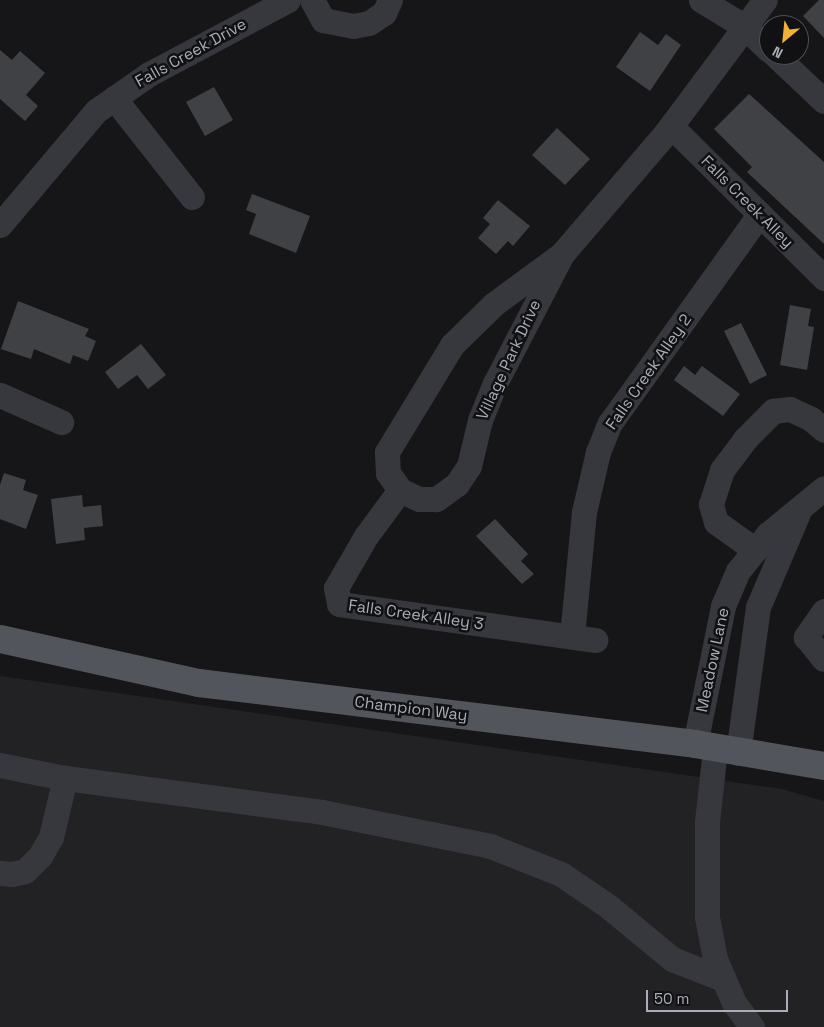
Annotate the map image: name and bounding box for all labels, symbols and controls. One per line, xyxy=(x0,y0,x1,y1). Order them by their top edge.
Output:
street label: Falls Creek Drive xyxy=(132,15,250,91)
north arrow xyxy=(759,15,809,65)
text: N xyxy=(769,42,786,63)
street label: Falls Creek Alley xyxy=(697,152,797,252)
street label: Village Park Drive xyxy=(473,297,545,423)
street label: Falls Creek Alley 2 xyxy=(602,310,696,434)
street label: Falls Creek Alley 3 xyxy=(347,596,485,634)
street label: Meadow Lane xyxy=(693,606,733,714)
street label: Champion Way xyxy=(353,693,469,725)
scale bar xyxy=(649,980,792,1012)
text: 50 m xyxy=(654,989,689,1008)

